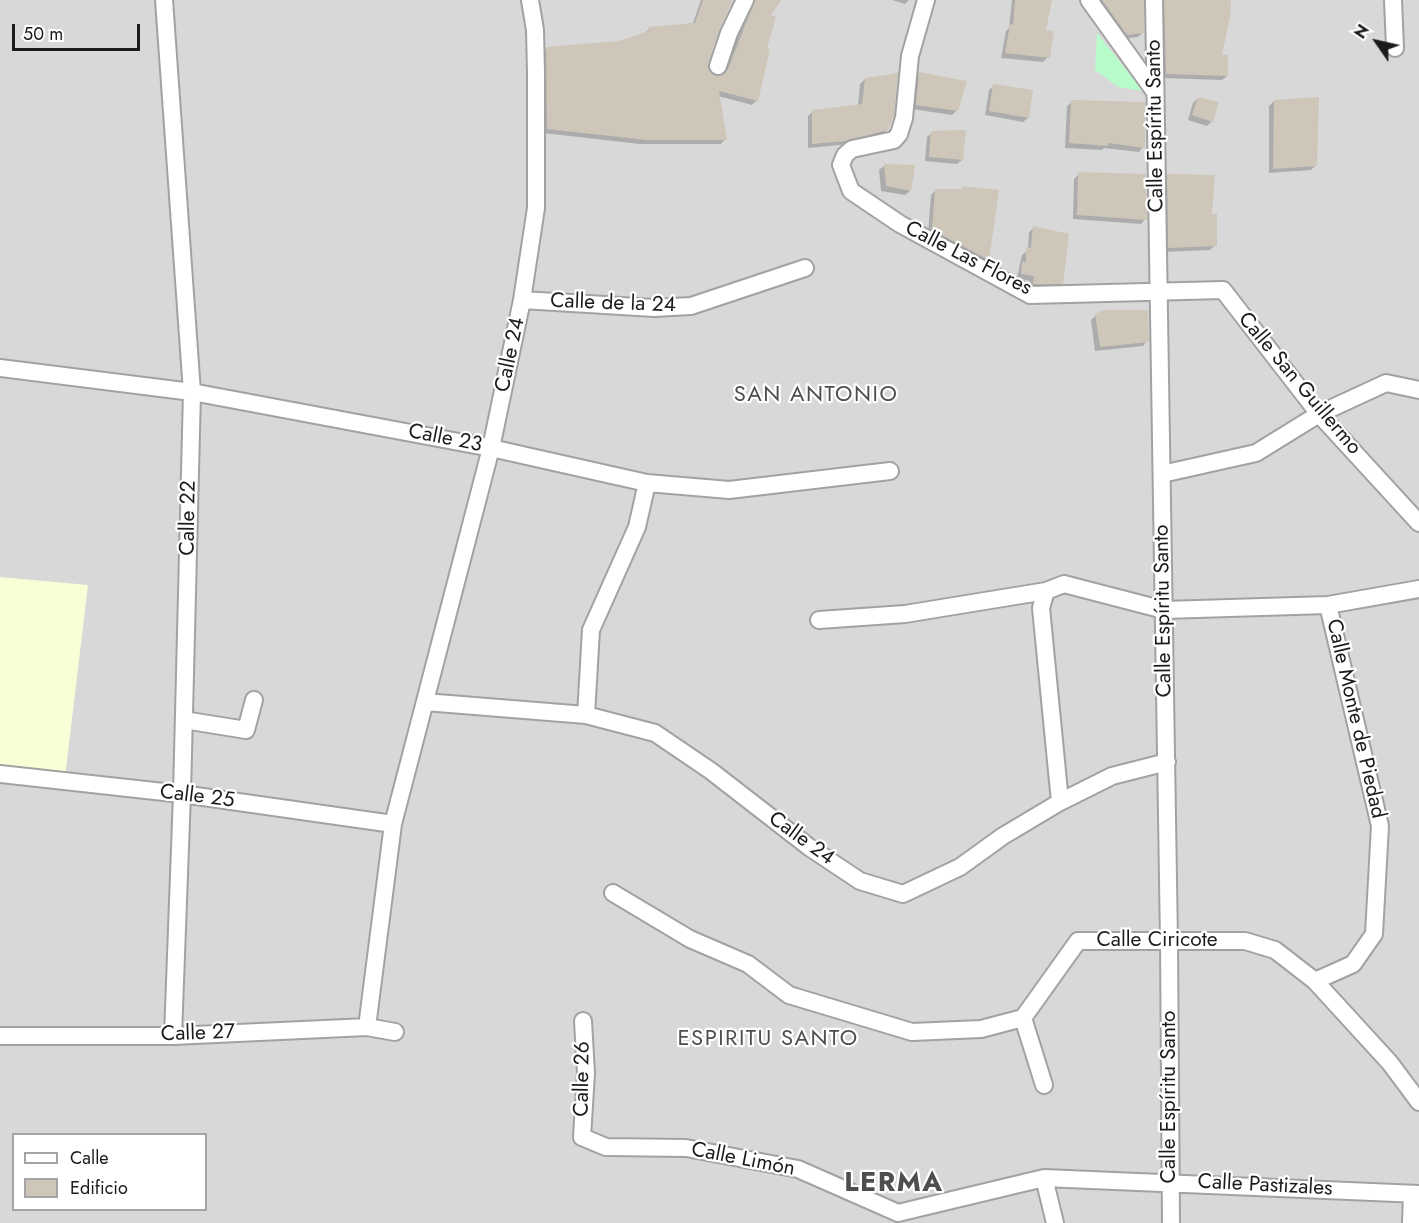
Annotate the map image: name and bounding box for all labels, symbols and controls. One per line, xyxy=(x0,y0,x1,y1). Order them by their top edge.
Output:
scale bar xyxy=(15,12,142,50)
north arrow xyxy=(1347,12,1407,72)
text: N xyxy=(1349,20,1375,43)
text: 50 m xyxy=(23,21,63,47)
street label: Calle Espíritu Santo xyxy=(1142,39,1170,213)
street label: Calle Las Flores xyxy=(901,216,1035,302)
street label: Calle de la 24 xyxy=(550,289,676,319)
street label: Calle San Guillermo xyxy=(1232,308,1366,460)
street label: Calle 24 xyxy=(491,315,531,395)
district label: SAN ANTONIO xyxy=(734,383,898,409)
street label: Calle 23 xyxy=(406,420,484,458)
street label: Calle 22 xyxy=(176,480,202,556)
street label: Calle Espíritu Santo xyxy=(1150,524,1178,698)
street label: Calle Monte de Piedad xyxy=(1320,617,1390,821)
street label: Calle 25 xyxy=(158,780,236,814)
street label: Calle 24 xyxy=(763,807,839,871)
street label: Calle Ciricote xyxy=(1096,928,1218,954)
street label: Calle Espíritu Santo xyxy=(1157,1011,1183,1183)
street label: Calle 27 xyxy=(160,1020,236,1048)
district label: ESPIRITU SANTO xyxy=(677,1027,859,1053)
street label: Calle 26 xyxy=(570,1041,596,1117)
legend xyxy=(12,1133,207,1211)
street label: Calle Limón xyxy=(689,1138,797,1182)
text: Calle xyxy=(70,1145,109,1171)
district label: LERMA xyxy=(844,1168,944,1200)
street label: Calle Pastizales xyxy=(1197,1170,1333,1202)
text: Edificio xyxy=(70,1175,128,1201)

